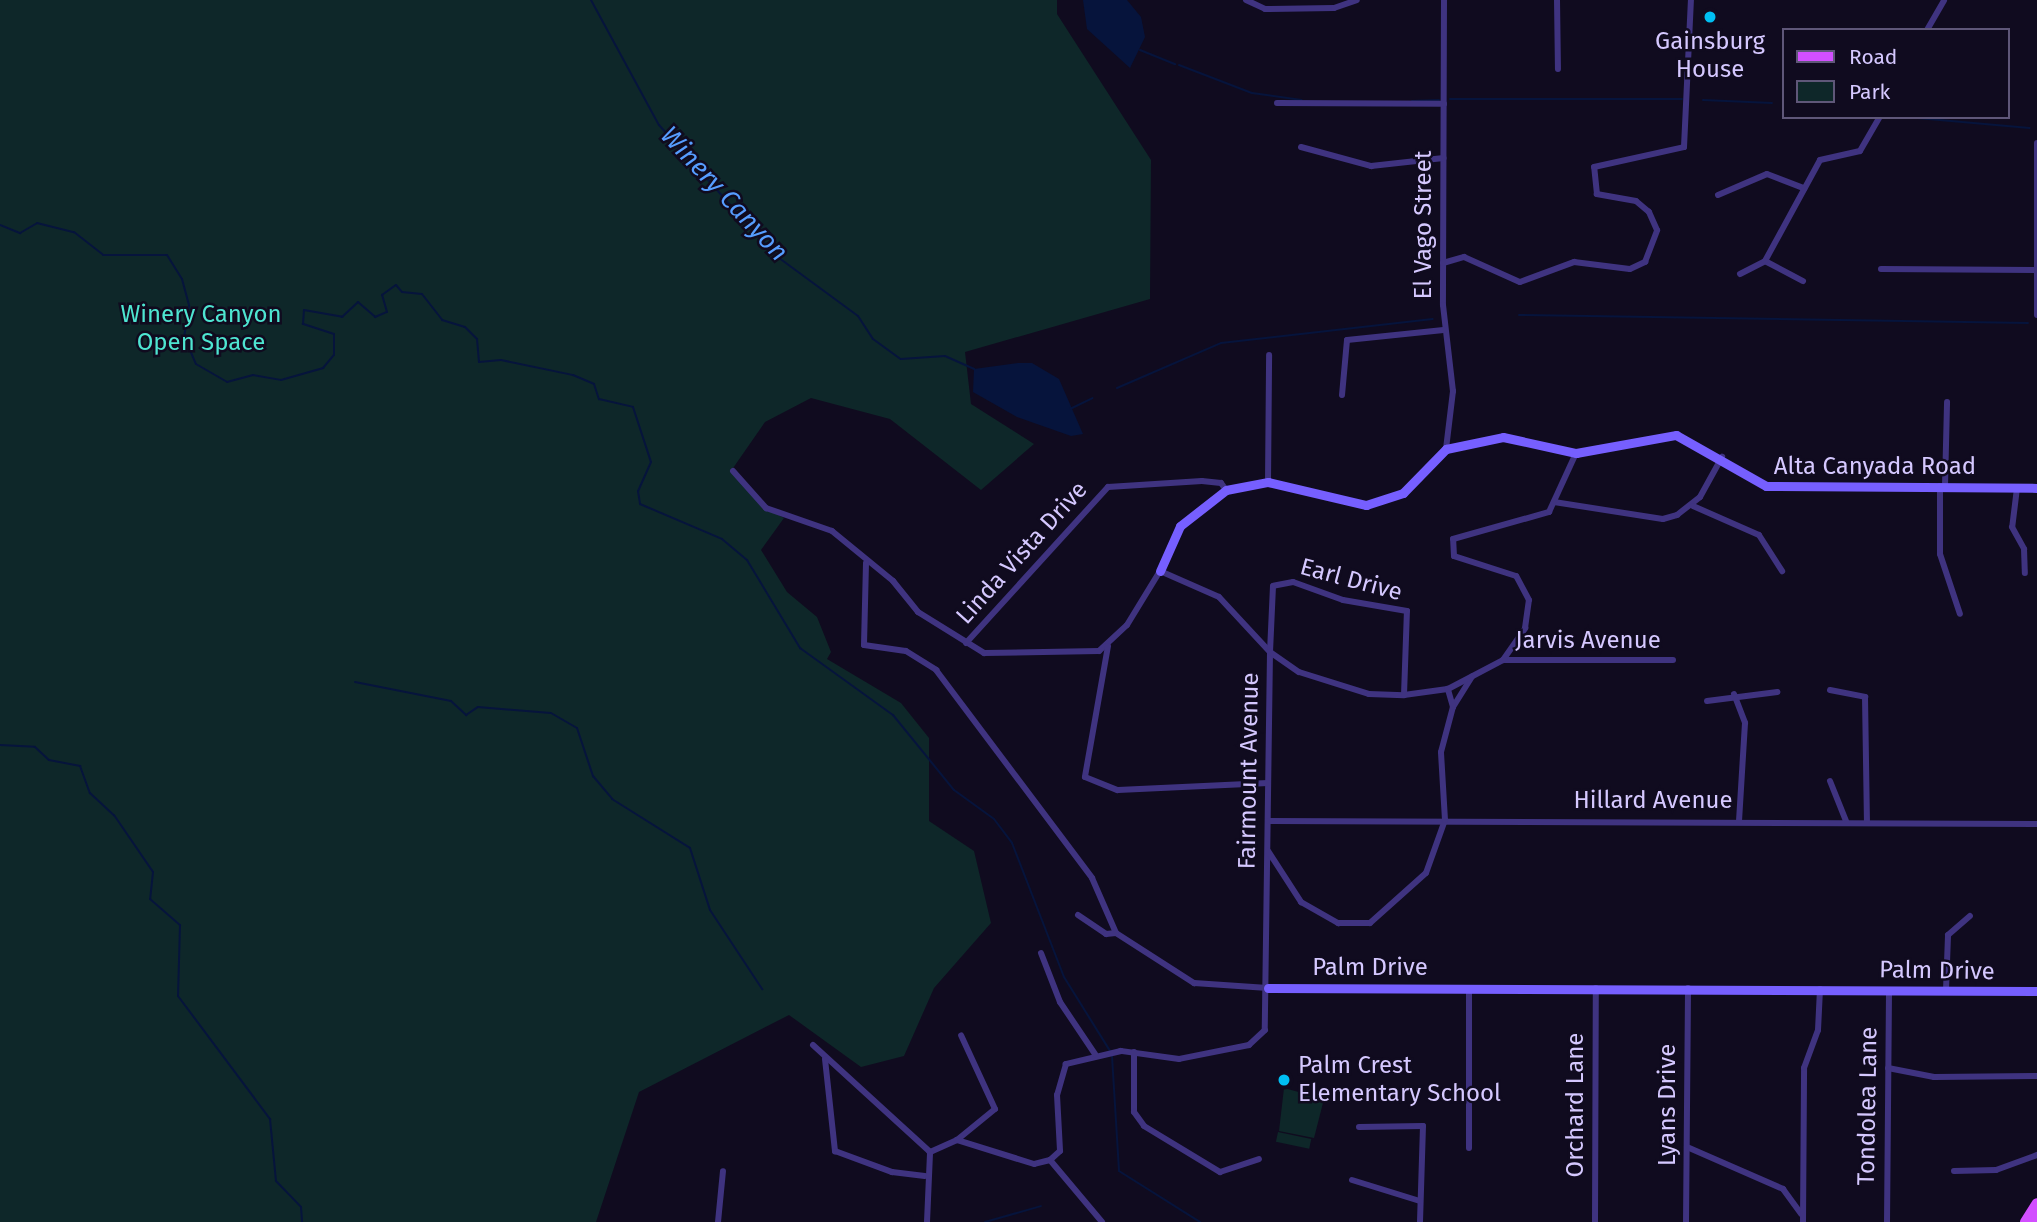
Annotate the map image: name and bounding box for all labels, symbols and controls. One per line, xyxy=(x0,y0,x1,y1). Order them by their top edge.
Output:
marker: Gainsburg House xyxy=(1702,9,1718,25)
place label: Gainsburg House xyxy=(1655,28,1765,84)
legend xyxy=(1782,28,2009,119)
text: Road xyxy=(1849,44,1897,70)
text: Park xyxy=(1849,79,1890,105)
water label: Winery Canyon xyxy=(654,120,794,268)
street label: El Vago Street xyxy=(1410,151,1438,299)
park label: Winery Canyon Open Space xyxy=(120,301,282,357)
street label: Alta Canyada Road xyxy=(1774,453,1976,481)
street label: Linda Vista Drive xyxy=(950,476,1094,630)
street label: Earl Drive xyxy=(1297,553,1405,607)
street label: Jarvis Avenue xyxy=(1515,627,1661,655)
street label: Fairmount Avenue xyxy=(1233,672,1265,870)
street label: Hillard Avenue xyxy=(1574,787,1732,815)
street label: Palm Drive xyxy=(1312,954,1428,982)
street label: Palm Drive xyxy=(1879,956,1995,986)
street label: Tondolea Lane xyxy=(1852,1026,1884,1186)
street label: Orchard Lane xyxy=(1562,1033,1590,1177)
street label: Lyans Drive xyxy=(1654,1044,1682,1166)
place label: Palm Crest Elementary School xyxy=(1298,1052,1501,1108)
marker: Palm Crest Elementary School xyxy=(1276,1072,1292,1088)

